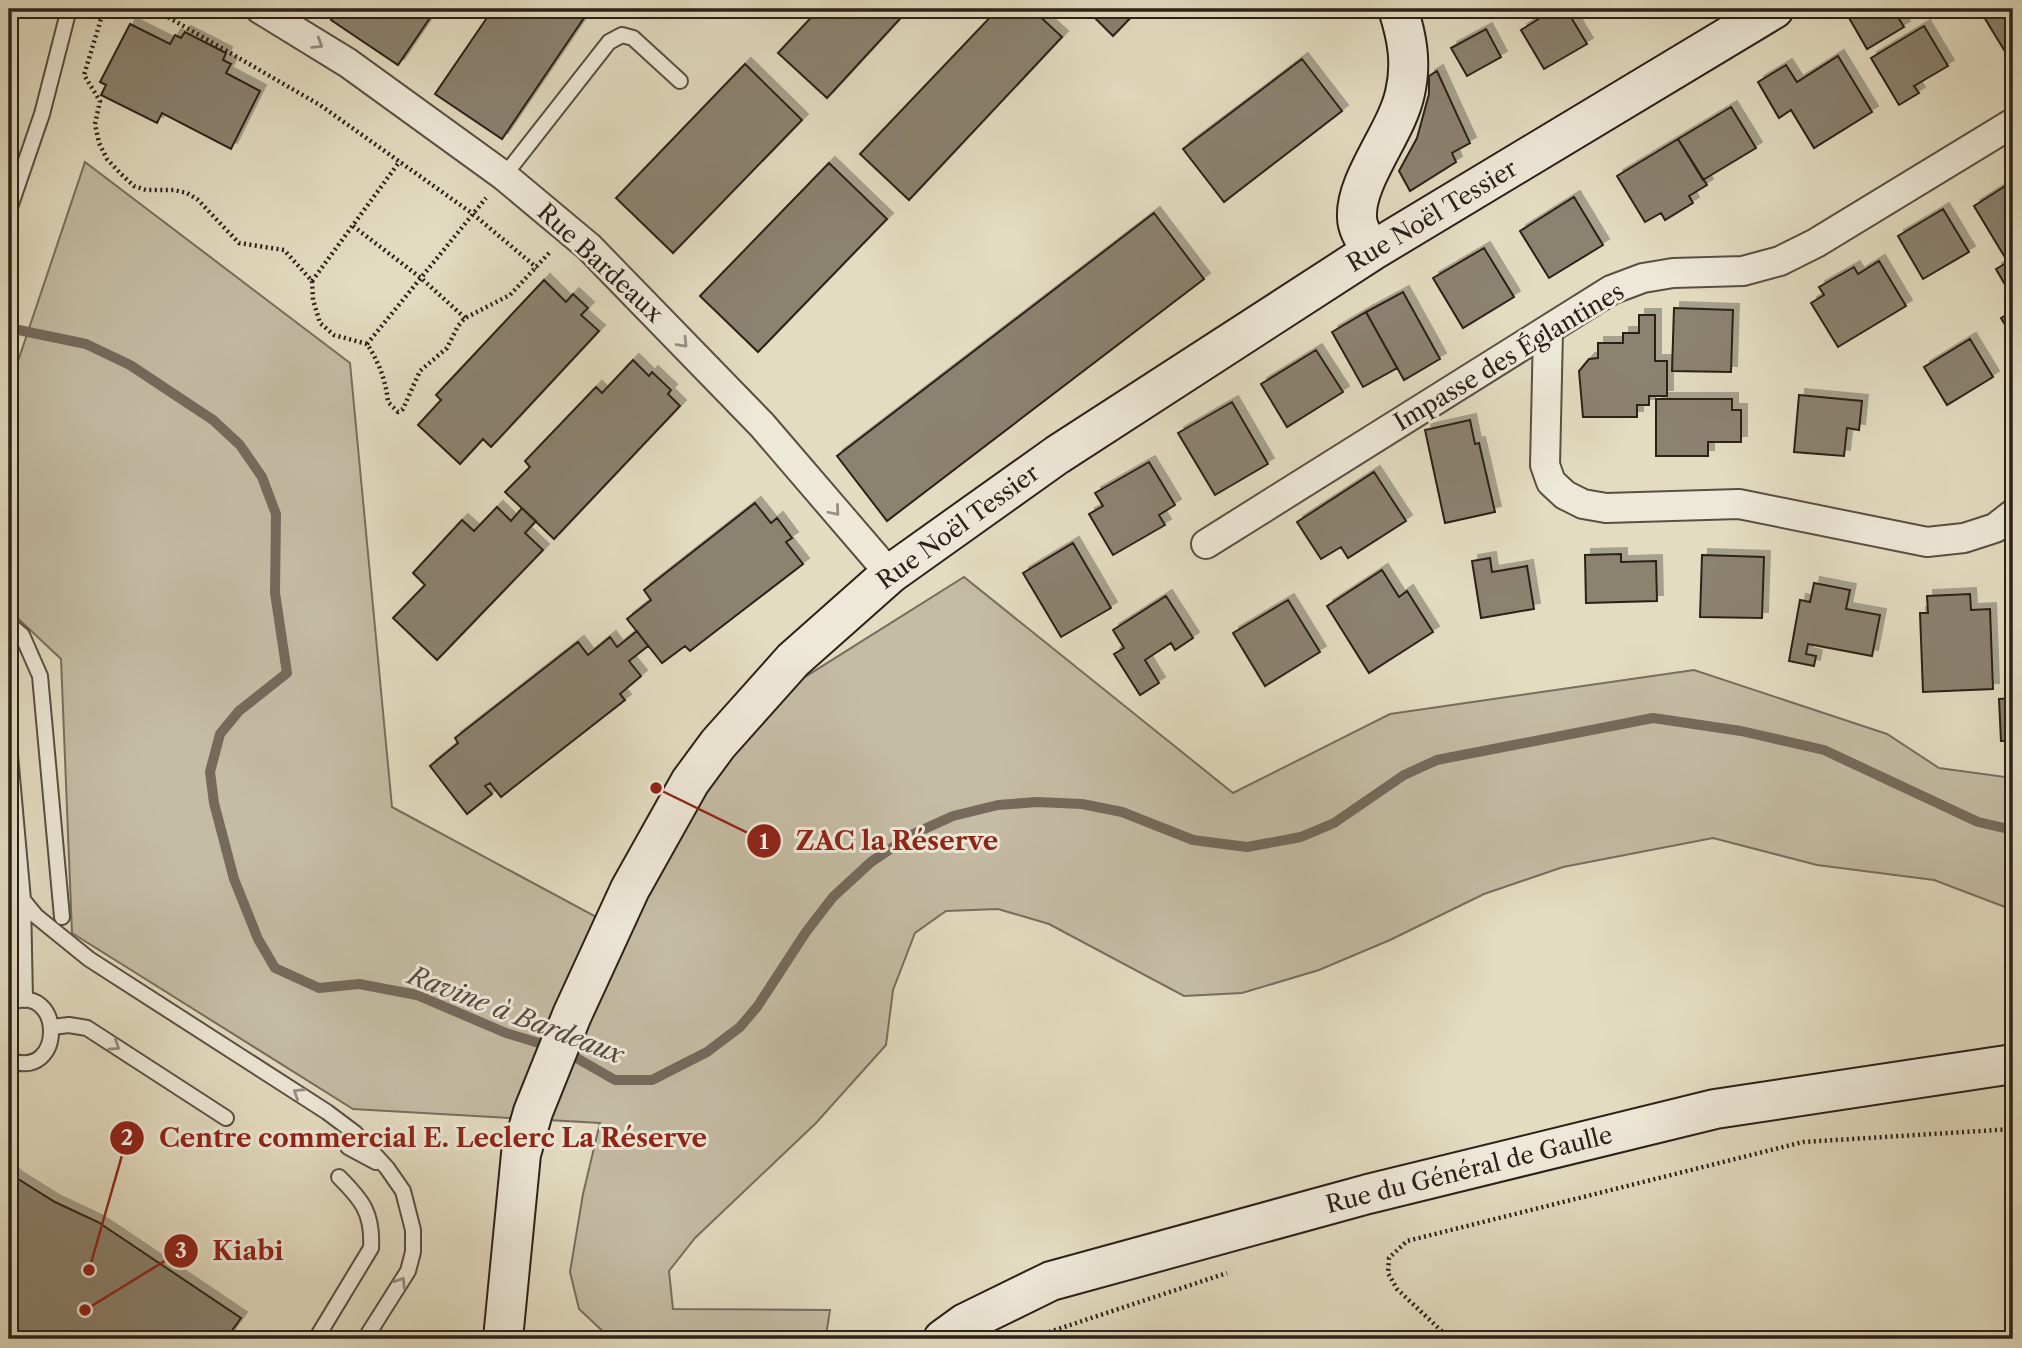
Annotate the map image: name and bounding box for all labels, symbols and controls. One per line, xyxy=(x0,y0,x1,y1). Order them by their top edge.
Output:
one-way arrow xyxy=(311,36,324,49)
street label: Rue Noël Tessier xyxy=(1341,153,1522,278)
street label: Rue Bardeaux xyxy=(532,197,669,328)
street label: Impasse des Églantines xyxy=(1389,276,1629,437)
one-way arrow xyxy=(674,335,687,348)
street label: Rue Noël Tessier xyxy=(871,458,1044,595)
one-way arrow xyxy=(827,503,839,516)
callout: ZAC la Réserve xyxy=(747,818,1012,865)
text: ZAC la Réserve xyxy=(796,825,998,857)
text: 1 xyxy=(759,829,769,854)
water label: Ravine à Bardeaux xyxy=(402,958,630,1071)
one-way arrow xyxy=(107,1037,120,1050)
one-way arrow xyxy=(292,1088,305,1101)
callout: Centre commercial E. Leclerc La Réserve xyxy=(110,1115,721,1162)
street label: Rue du Général de Gaulle xyxy=(1323,1120,1615,1219)
text: Centre commercial E. Leclerc La Réserve xyxy=(159,1122,707,1154)
text: 2 xyxy=(121,1125,133,1150)
callout: Kiabi xyxy=(164,1227,298,1274)
text: Kiabi xyxy=(212,1235,284,1267)
text: 3 xyxy=(175,1238,187,1263)
one-way arrow xyxy=(393,1277,406,1290)

